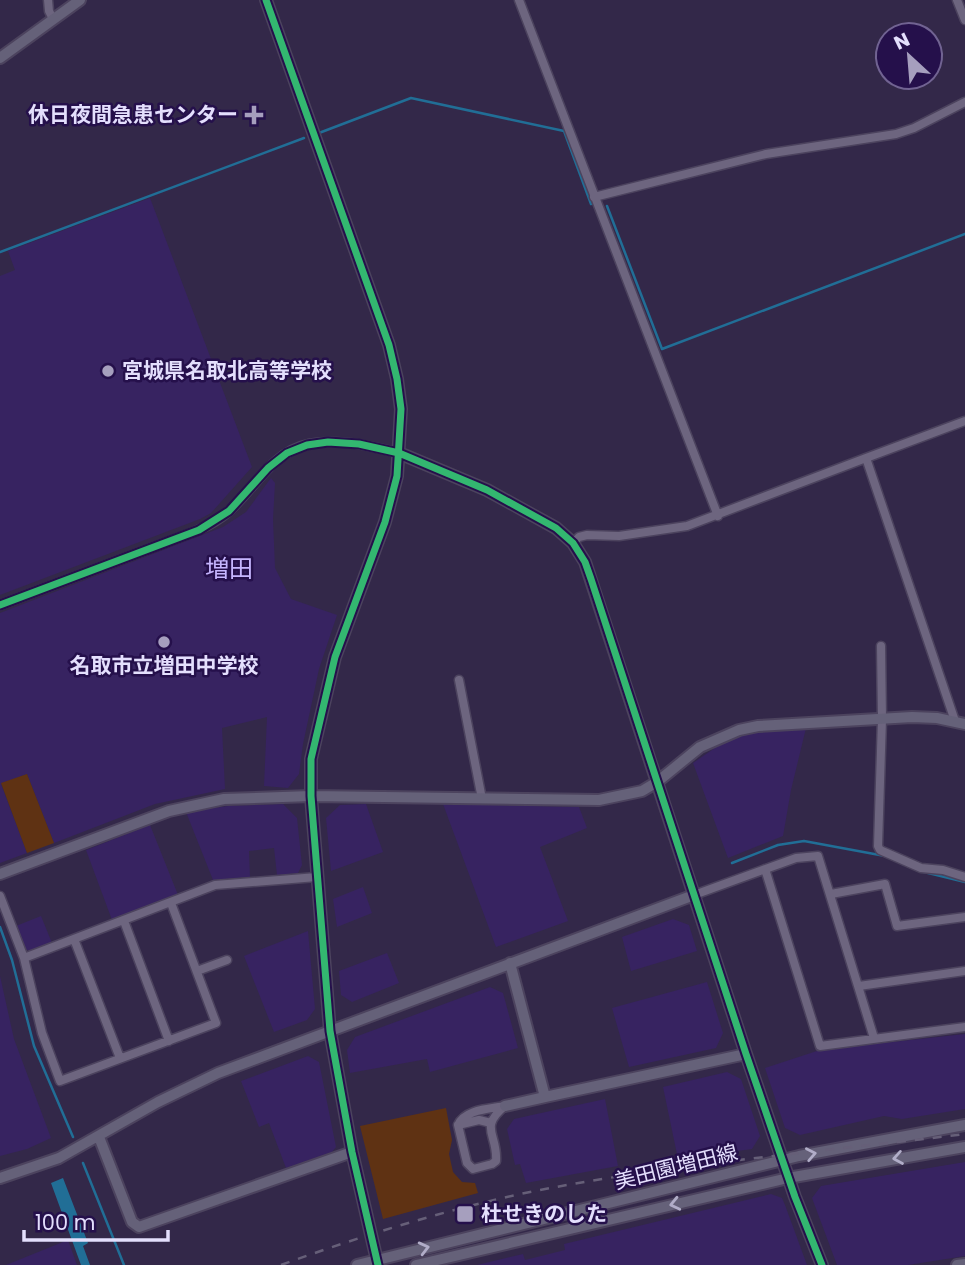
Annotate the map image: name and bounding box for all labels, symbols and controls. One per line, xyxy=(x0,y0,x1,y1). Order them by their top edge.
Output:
north arrow xyxy=(874,21,944,91)
text: N xyxy=(889,26,914,56)
place label: 休日夜間急患センター xyxy=(28,100,238,129)
marker: 休日夜間急患センター xyxy=(244,105,264,125)
place label: 宮城県名取北高等学校 xyxy=(122,356,332,385)
marker: 宮城県名取北高等学校 xyxy=(100,363,116,379)
district label: 増田 xyxy=(205,552,253,585)
marker: 名取市立増田中学校 xyxy=(156,634,172,650)
place label: 名取市立増田中学校 xyxy=(70,651,259,680)
street label: 美田園増田線 xyxy=(611,1137,741,1196)
one-way arrow xyxy=(805,1147,817,1162)
one-way arrow xyxy=(892,1150,904,1165)
one-way arrow xyxy=(669,1196,681,1211)
scale bar xyxy=(24,1198,168,1242)
place label: 杜せきのした xyxy=(481,1199,607,1228)
marker: 杜せきのした xyxy=(455,1204,475,1224)
text: 100 m xyxy=(35,1208,95,1237)
one-way arrow xyxy=(417,1242,429,1256)

